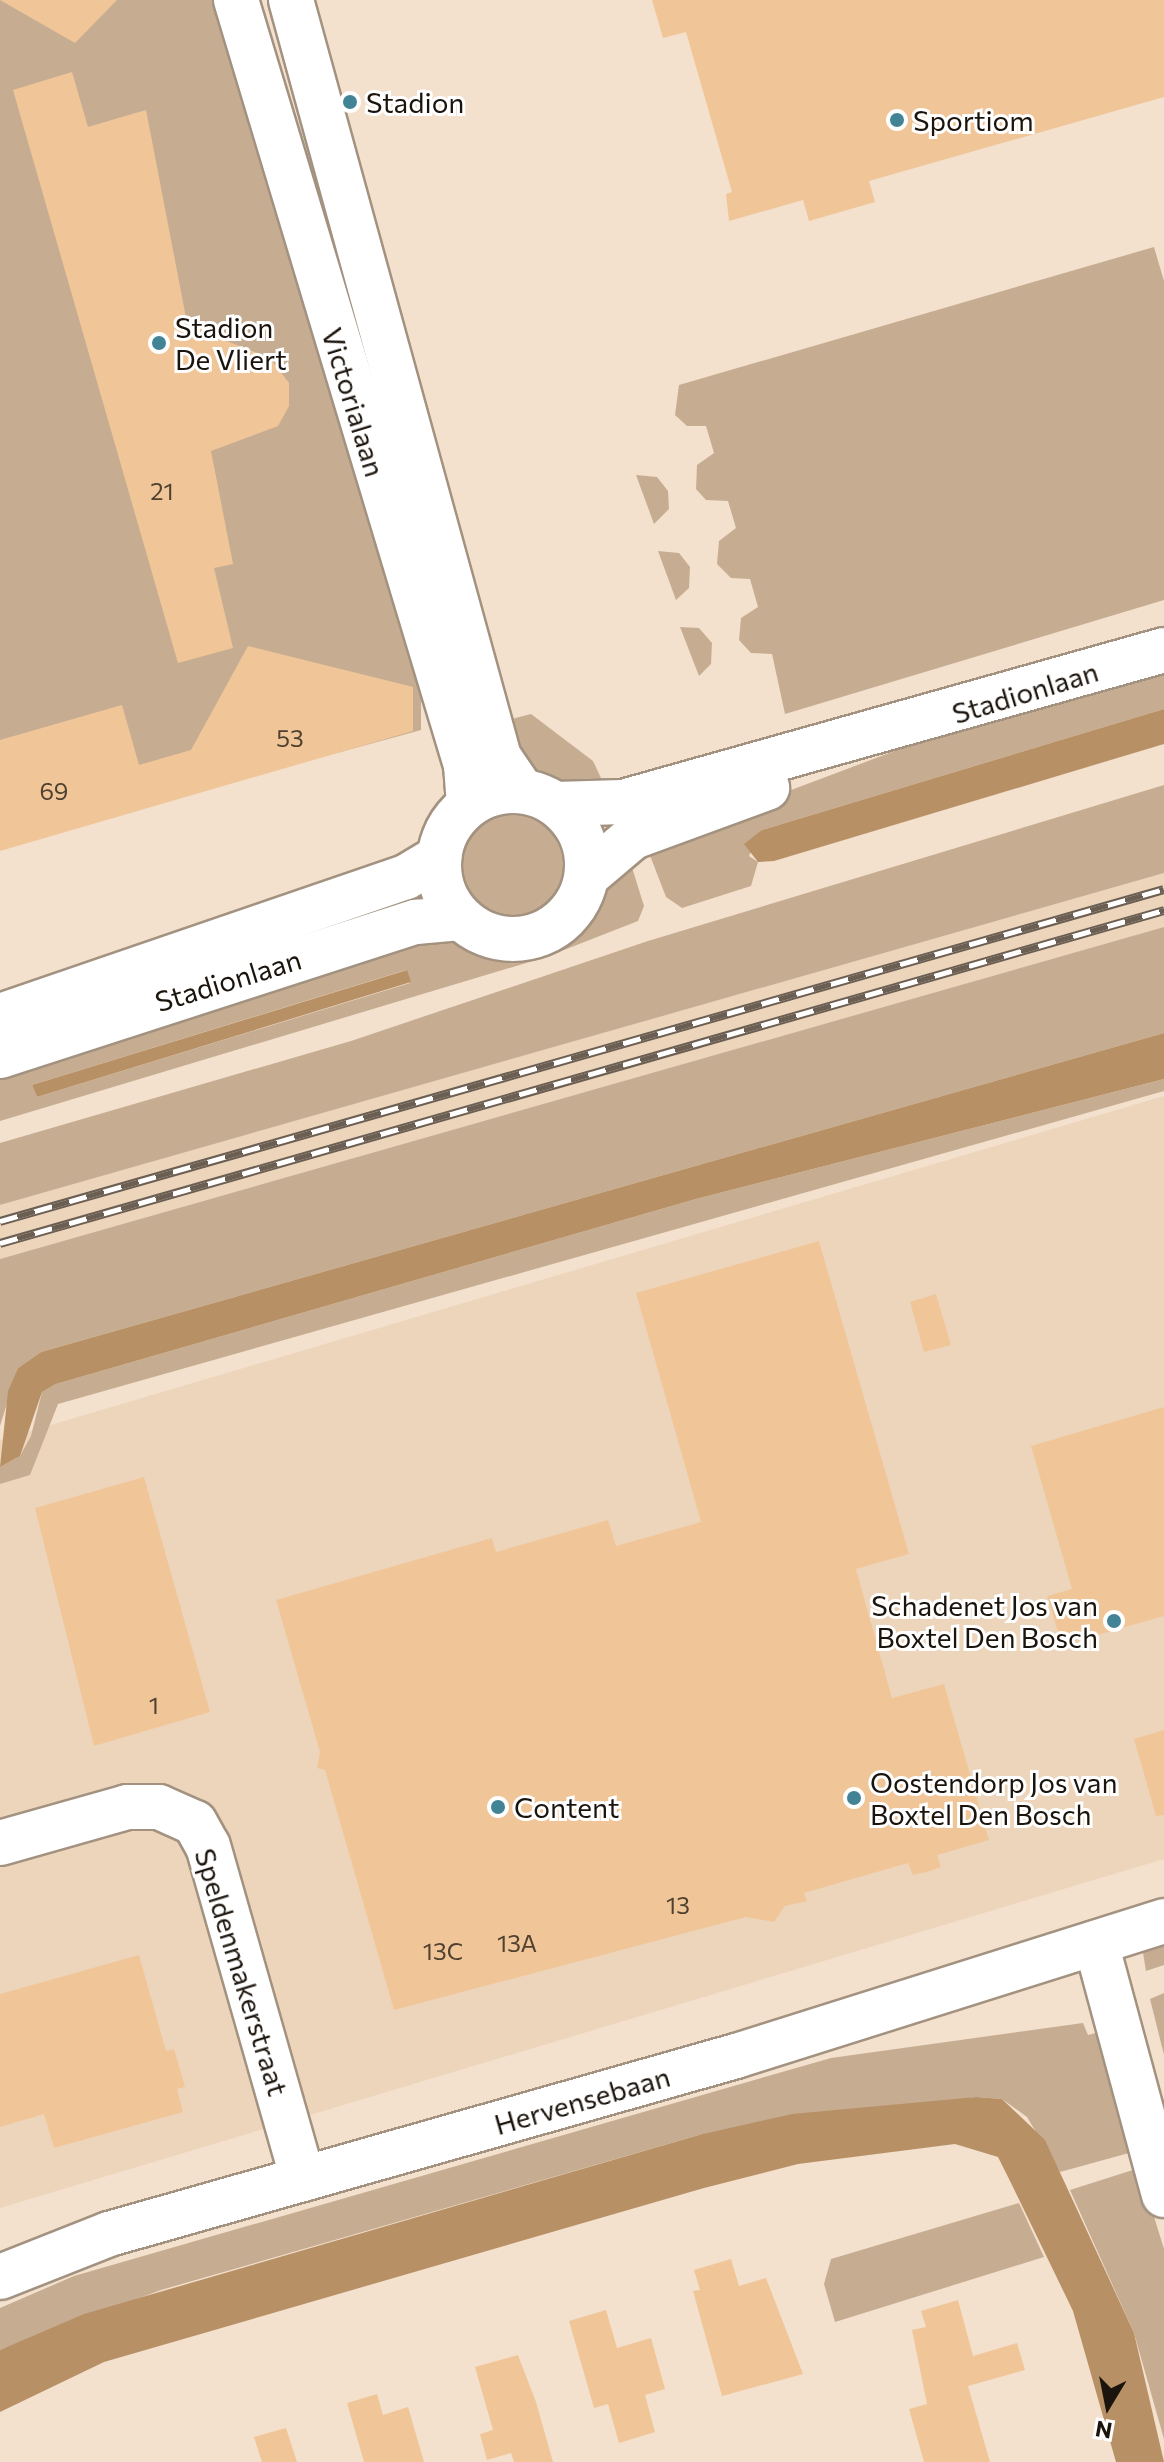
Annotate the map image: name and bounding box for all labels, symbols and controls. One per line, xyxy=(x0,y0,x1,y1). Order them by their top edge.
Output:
place label: Stadion xyxy=(366,85,464,119)
marker: Stadion xyxy=(341,93,359,111)
place label: Sportiom xyxy=(913,103,1034,137)
marker: Sportiom xyxy=(888,111,906,129)
place label: Stadion De Vliert xyxy=(175,310,287,376)
street label: Victorialaan xyxy=(315,324,393,480)
marker: Stadion De Vliert xyxy=(150,334,168,352)
house number: 21 xyxy=(150,477,174,505)
street label: Stadionlaan xyxy=(948,654,1102,730)
house number: 53 xyxy=(276,724,304,752)
house number: 69 xyxy=(40,777,68,805)
street label: Stadionlaan xyxy=(151,942,305,1018)
place label: Schadenet Jos van Boxtel Den Bosch xyxy=(871,1588,1098,1654)
marker: Schadenet Jos van Boxtel Den Bosch xyxy=(1105,1612,1123,1630)
house number: 1 xyxy=(149,1691,159,1719)
place label: Oostendorp Jos van Boxtel Den Bosch xyxy=(870,1765,1118,1831)
marker: Oostendorp Jos van Boxtel Den Bosch xyxy=(845,1789,863,1807)
place label: Content xyxy=(514,1790,620,1824)
marker: Content xyxy=(489,1798,507,1816)
street label: Speldenmakerstraat xyxy=(188,1844,296,2100)
house number: 13 xyxy=(666,1891,690,1919)
house number: 13A xyxy=(497,1929,537,1957)
house number: 13C xyxy=(423,1937,463,1965)
street label: Hervensebaan xyxy=(490,2059,674,2141)
north arrow xyxy=(1068,2366,1148,2446)
text: N xyxy=(1093,2415,1114,2445)

